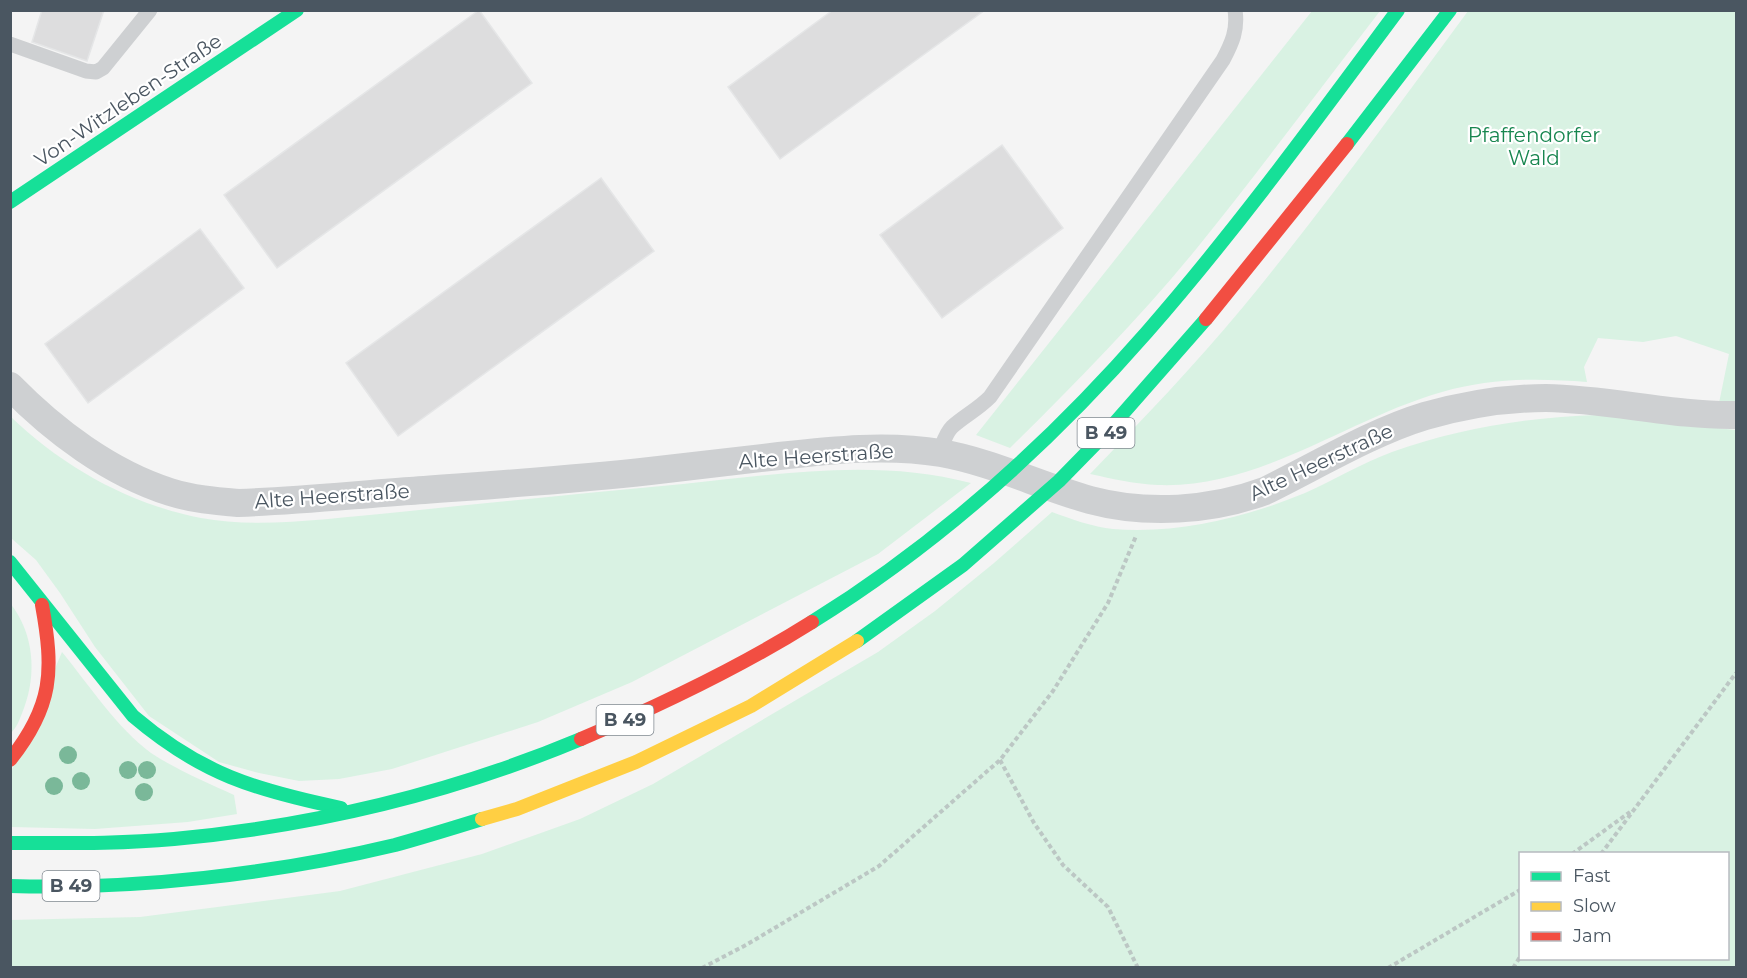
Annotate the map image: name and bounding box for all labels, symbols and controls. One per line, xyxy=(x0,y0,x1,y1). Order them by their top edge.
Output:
street label: Von-Witzleben-Straße xyxy=(30,28,226,172)
park label: Pfaffendorfer Wald xyxy=(1468,123,1600,170)
road number: B 49 xyxy=(1078,418,1134,448)
street label: Alte Heerstraße xyxy=(1246,418,1396,506)
street label: Alte Heerstraße xyxy=(738,439,894,473)
street label: Alte Heerstraße xyxy=(254,479,410,513)
road number: B 49 xyxy=(596,705,654,735)
legend xyxy=(1519,852,1729,960)
text: Fast xyxy=(1573,865,1611,887)
road number: B 49 xyxy=(42,871,100,901)
text: Slow xyxy=(1573,895,1616,917)
text: Jam xyxy=(1572,925,1612,947)

